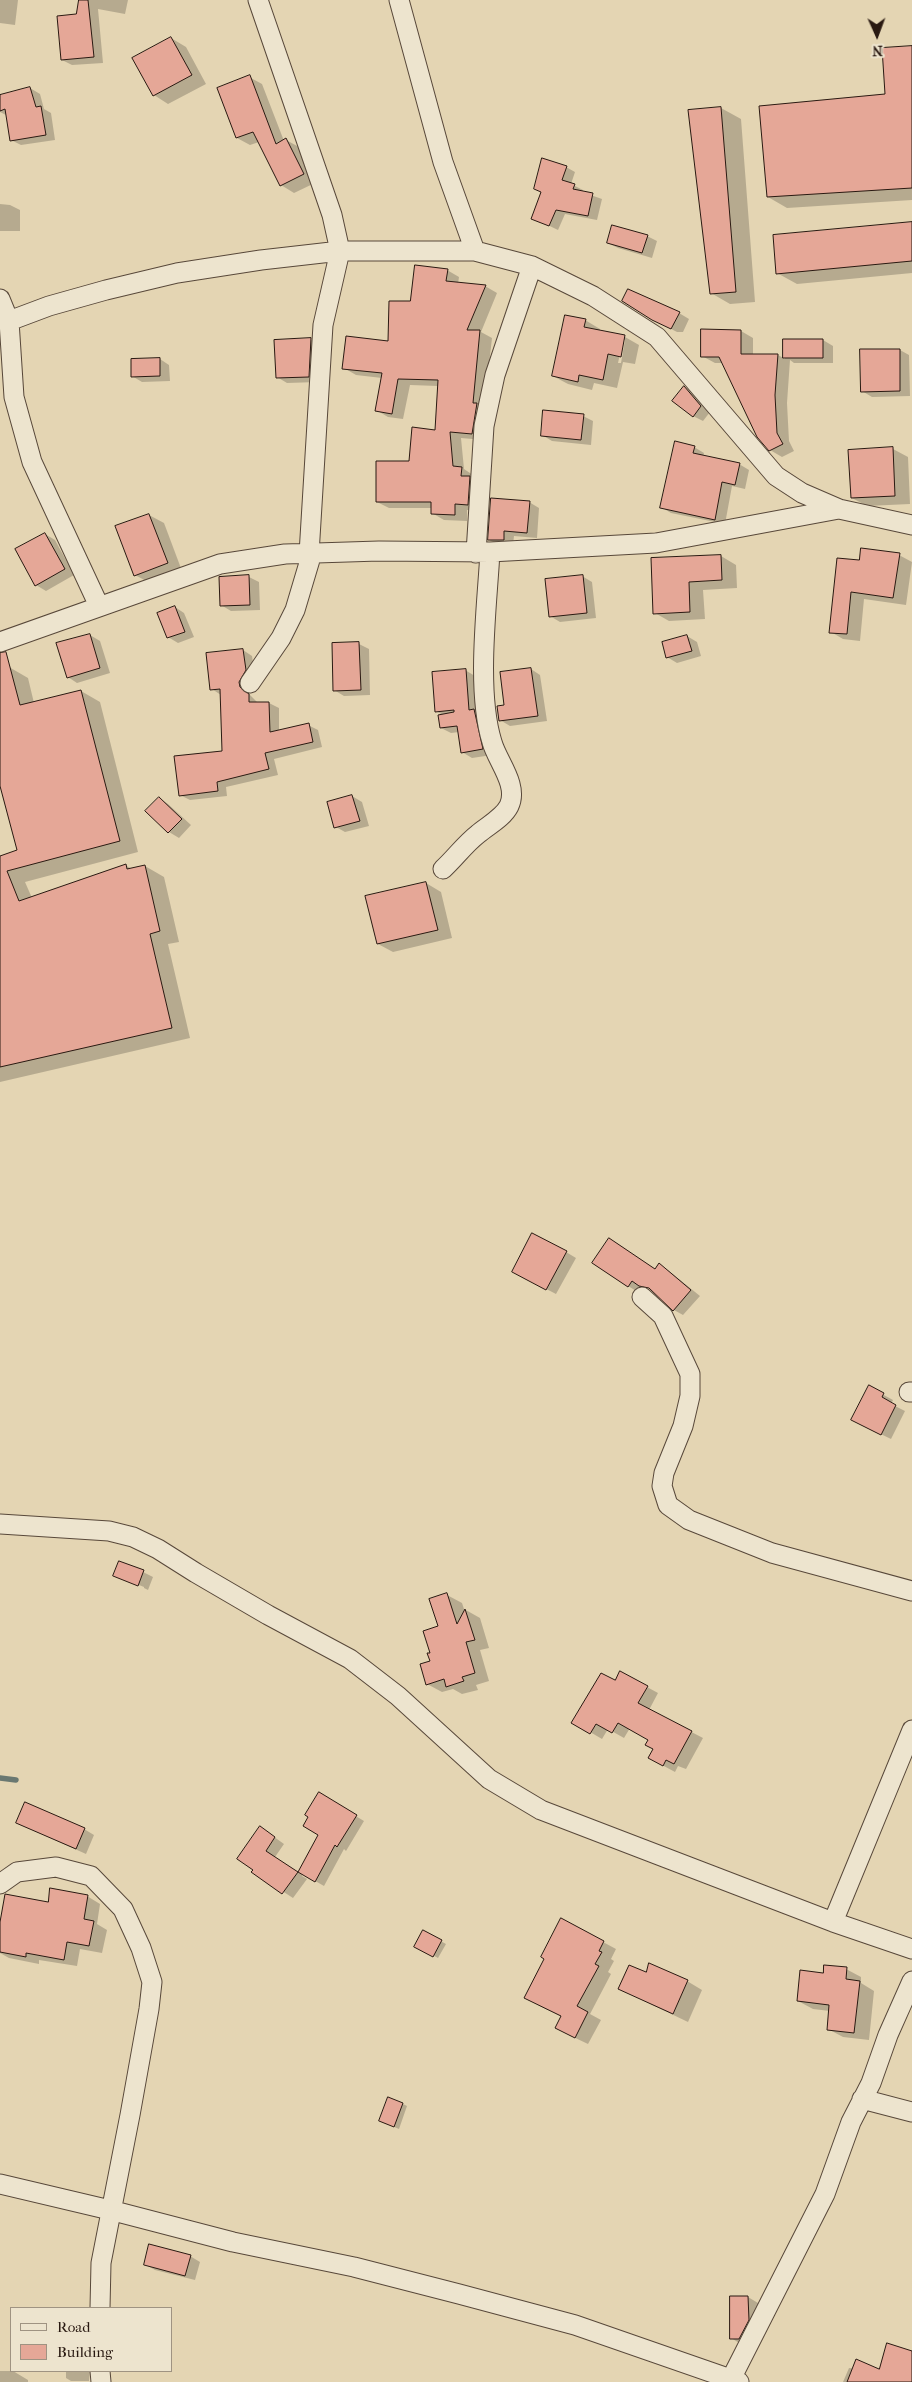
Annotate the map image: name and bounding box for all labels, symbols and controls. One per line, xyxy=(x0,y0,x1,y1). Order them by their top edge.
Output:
north arrow xyxy=(852,10,902,60)
text: N xyxy=(872,42,883,59)
legend xyxy=(10,2307,172,2372)
text: Road xyxy=(57,2318,90,2336)
text: Building xyxy=(57,2343,113,2361)

